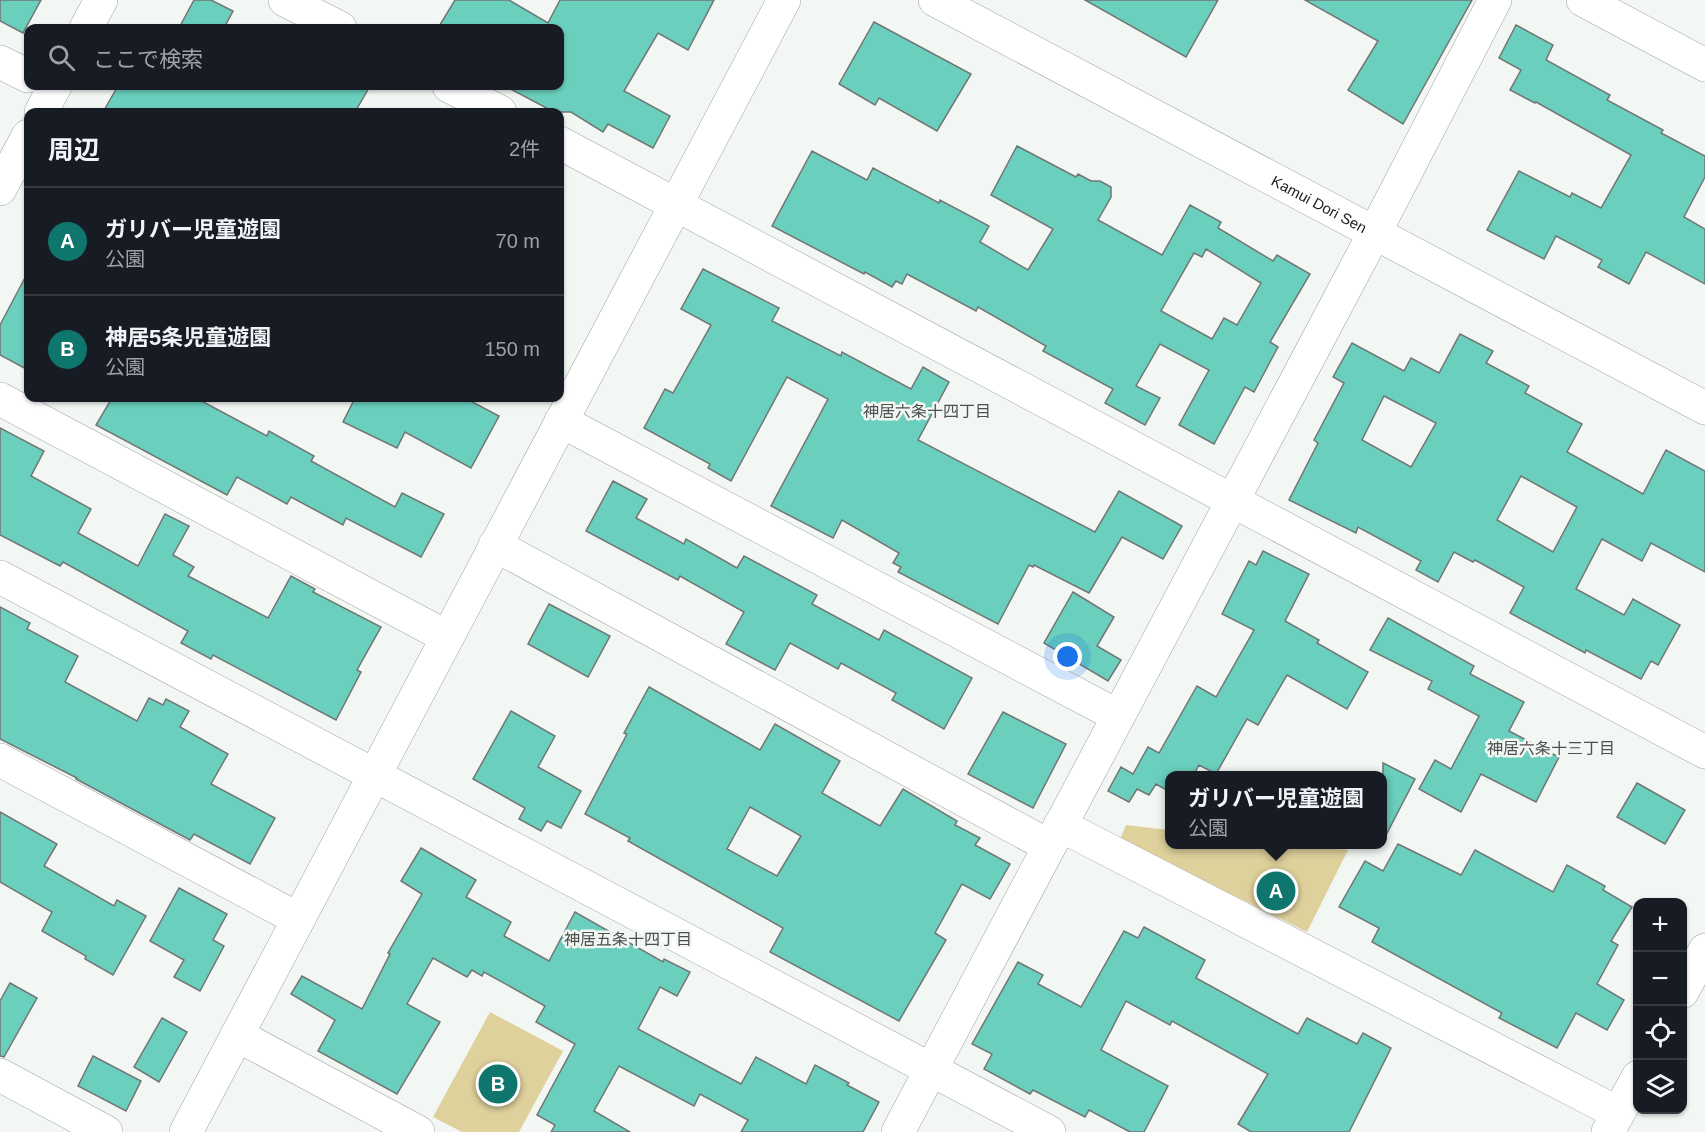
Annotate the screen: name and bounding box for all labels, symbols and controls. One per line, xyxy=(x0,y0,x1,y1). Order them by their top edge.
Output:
search box xyxy=(24,24,564,90)
icon: search xyxy=(45,41,78,74)
text: ここで検索 xyxy=(93,47,203,72)
text: 周辺 xyxy=(48,135,100,165)
text: 2件 xyxy=(509,138,540,160)
street label: Kamui Dori Sen xyxy=(1269,172,1370,236)
text: ガリバー児童遊園 xyxy=(105,217,281,242)
text: A xyxy=(60,230,75,252)
text: 70 m xyxy=(496,230,540,252)
text: 公園 xyxy=(105,248,145,270)
text: 神居5条児童遊園 xyxy=(105,325,271,350)
text: B xyxy=(60,338,75,360)
text: 150 m xyxy=(484,338,540,360)
text: 公園 xyxy=(105,356,145,378)
district label: 神居六条十四丁目 xyxy=(863,403,991,420)
your location xyxy=(1053,642,1082,671)
district label: 神居六条十三丁目 xyxy=(1487,740,1615,757)
popup xyxy=(1165,771,1387,849)
text: ガリバー児童遊園 xyxy=(1188,786,1364,811)
text: 公園 xyxy=(1188,817,1228,839)
pin: A xyxy=(1256,868,1296,914)
map controls xyxy=(1633,898,1687,1114)
button: + xyxy=(1633,898,1687,952)
district label: 神居五条十四丁目 xyxy=(564,931,692,948)
button: − xyxy=(1633,952,1687,1006)
button: locate xyxy=(1633,1006,1687,1060)
button: layers xyxy=(1633,1060,1687,1114)
pin: B xyxy=(478,1062,518,1106)

